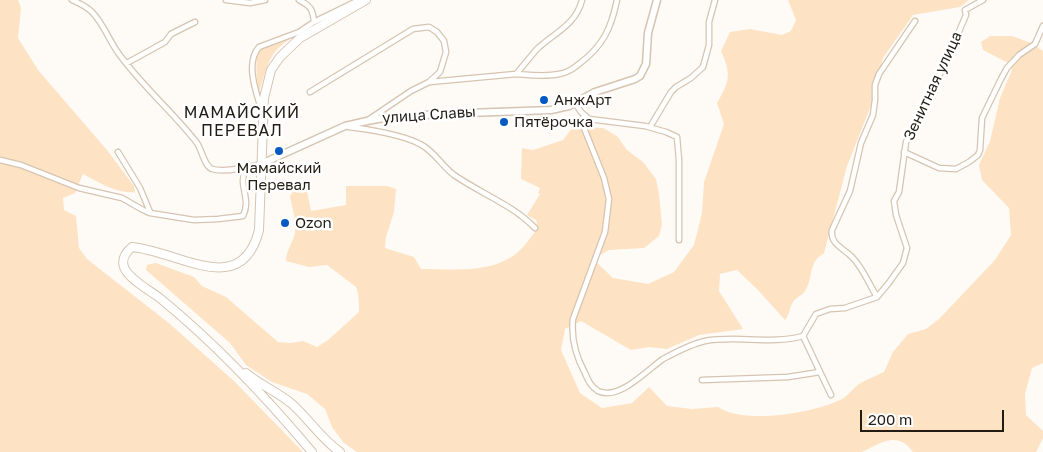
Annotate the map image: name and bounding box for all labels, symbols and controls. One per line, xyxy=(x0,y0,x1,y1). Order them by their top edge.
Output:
street label: Зенитная улица xyxy=(900,29,966,143)
place label: АнжАрт xyxy=(554,91,612,109)
marker: АнжАрт xyxy=(538,94,550,106)
district label: МАМАЙСКИЙ ПЕРЕВАЛ xyxy=(183,103,301,141)
street label: улица Славы xyxy=(381,103,477,127)
place label: Пятёрочка xyxy=(514,113,593,131)
marker: Пятёрочка xyxy=(498,116,510,128)
marker: Мамайский Перевал xyxy=(273,145,285,157)
place label: Мамайский Перевал xyxy=(237,159,321,194)
place label: Ozon xyxy=(295,214,332,232)
marker: Ozon xyxy=(279,217,291,229)
scale bar xyxy=(863,400,1007,432)
text: 200 m xyxy=(868,410,912,428)

